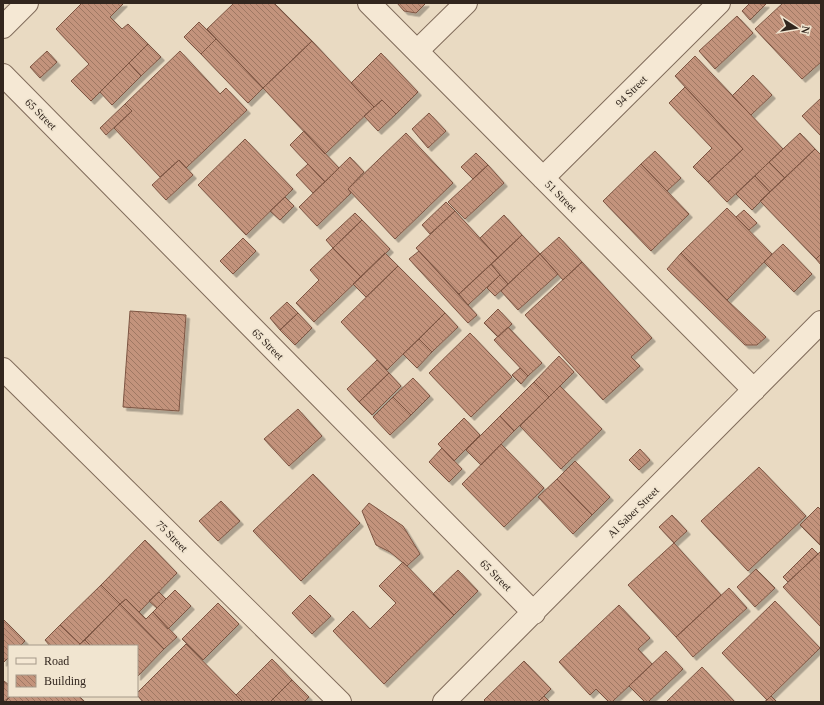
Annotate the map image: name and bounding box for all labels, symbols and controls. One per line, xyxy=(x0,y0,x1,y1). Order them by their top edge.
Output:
north arrow xyxy=(776,8,816,48)
text: N xyxy=(799,25,812,35)
street label: 94 Street xyxy=(613,73,649,109)
street label: 65 Street xyxy=(23,96,59,132)
street label: 51 Street xyxy=(543,178,579,214)
street label: 65 Street xyxy=(250,326,286,362)
street label: Al Saber Street xyxy=(605,484,661,540)
street label: 75 Street xyxy=(154,518,190,554)
street label: 65 Street xyxy=(478,557,514,593)
legend xyxy=(8,645,138,697)
text: Road xyxy=(44,654,69,668)
text: Building xyxy=(44,674,86,688)

